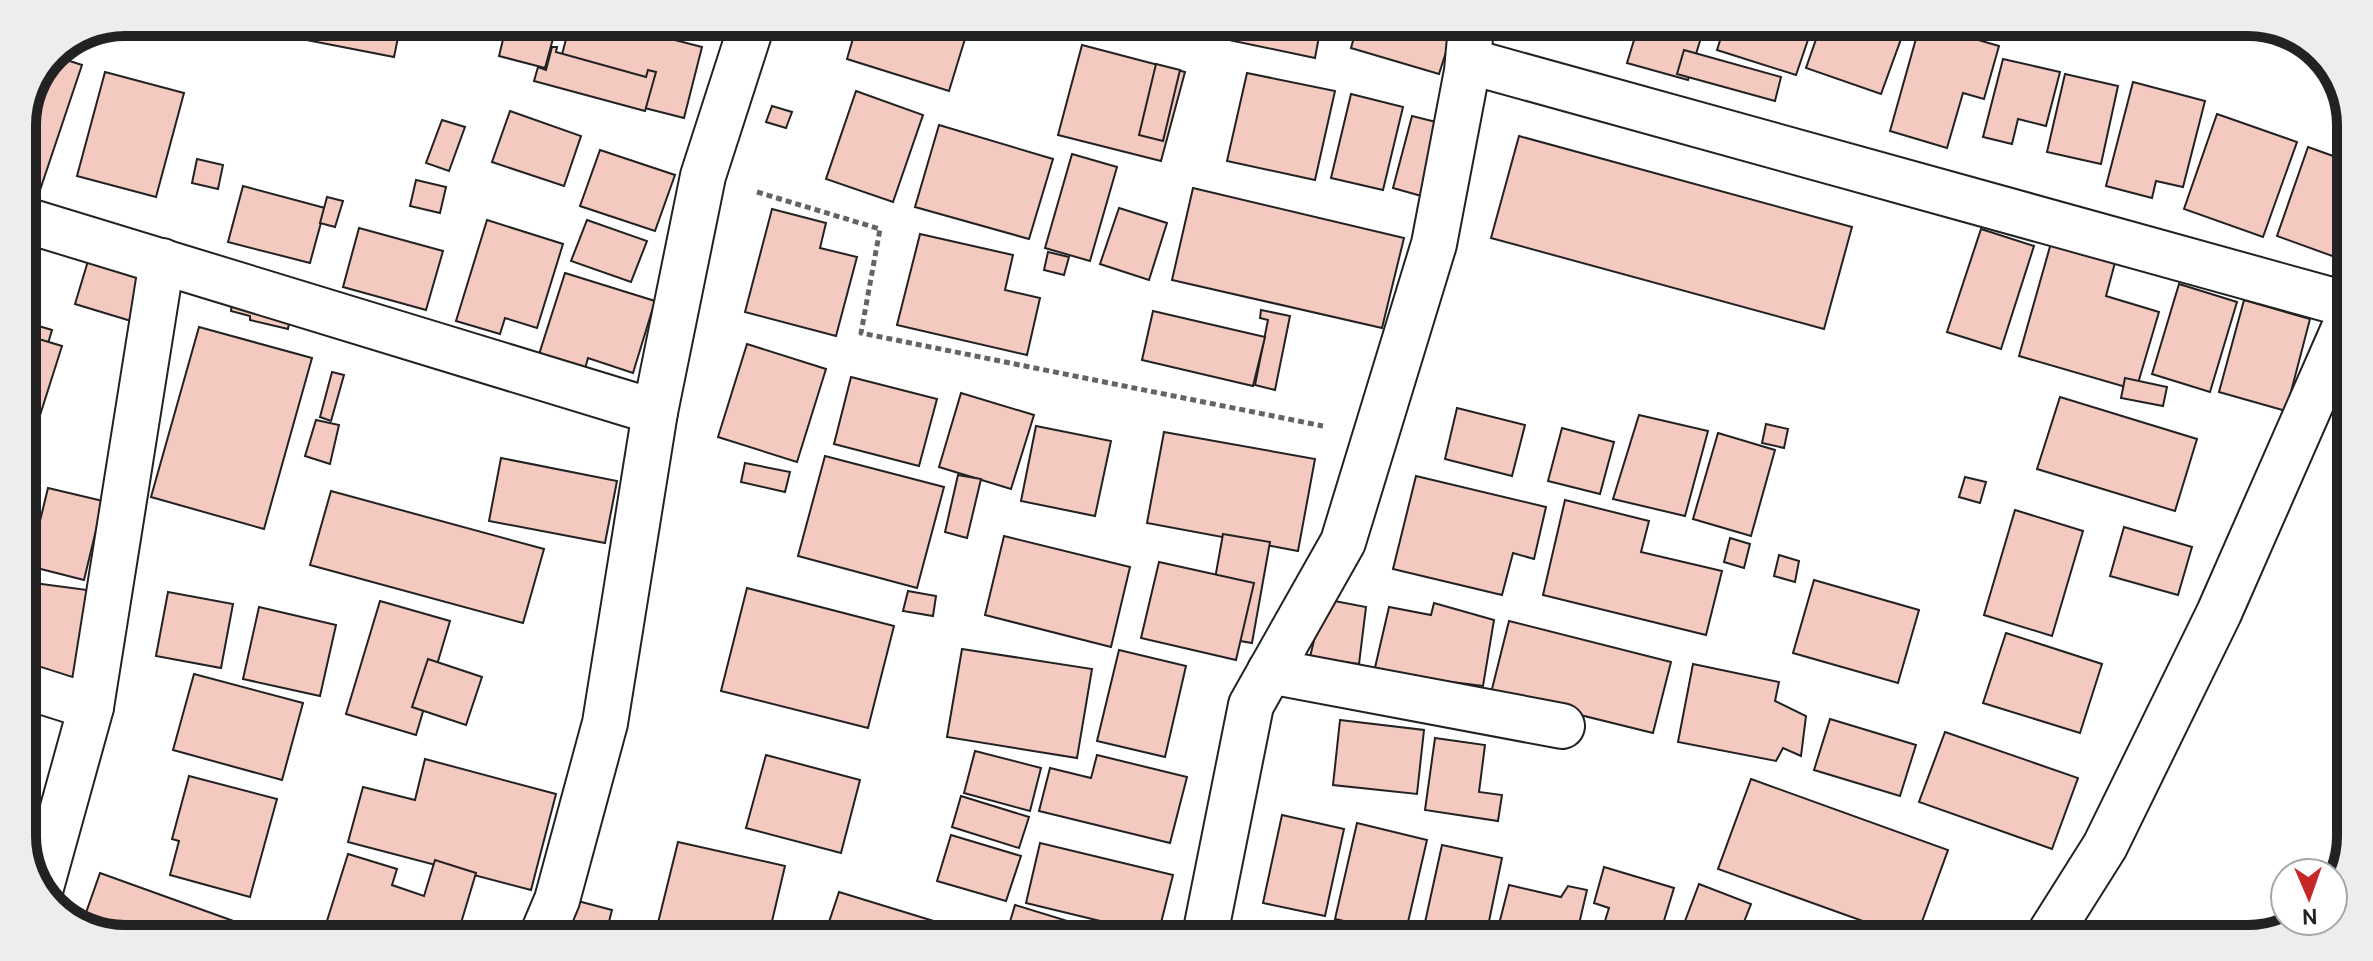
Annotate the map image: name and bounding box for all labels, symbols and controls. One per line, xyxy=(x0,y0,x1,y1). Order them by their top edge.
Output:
north arrow xyxy=(2269,857,2349,937)
text: N xyxy=(2301,903,2318,930)

